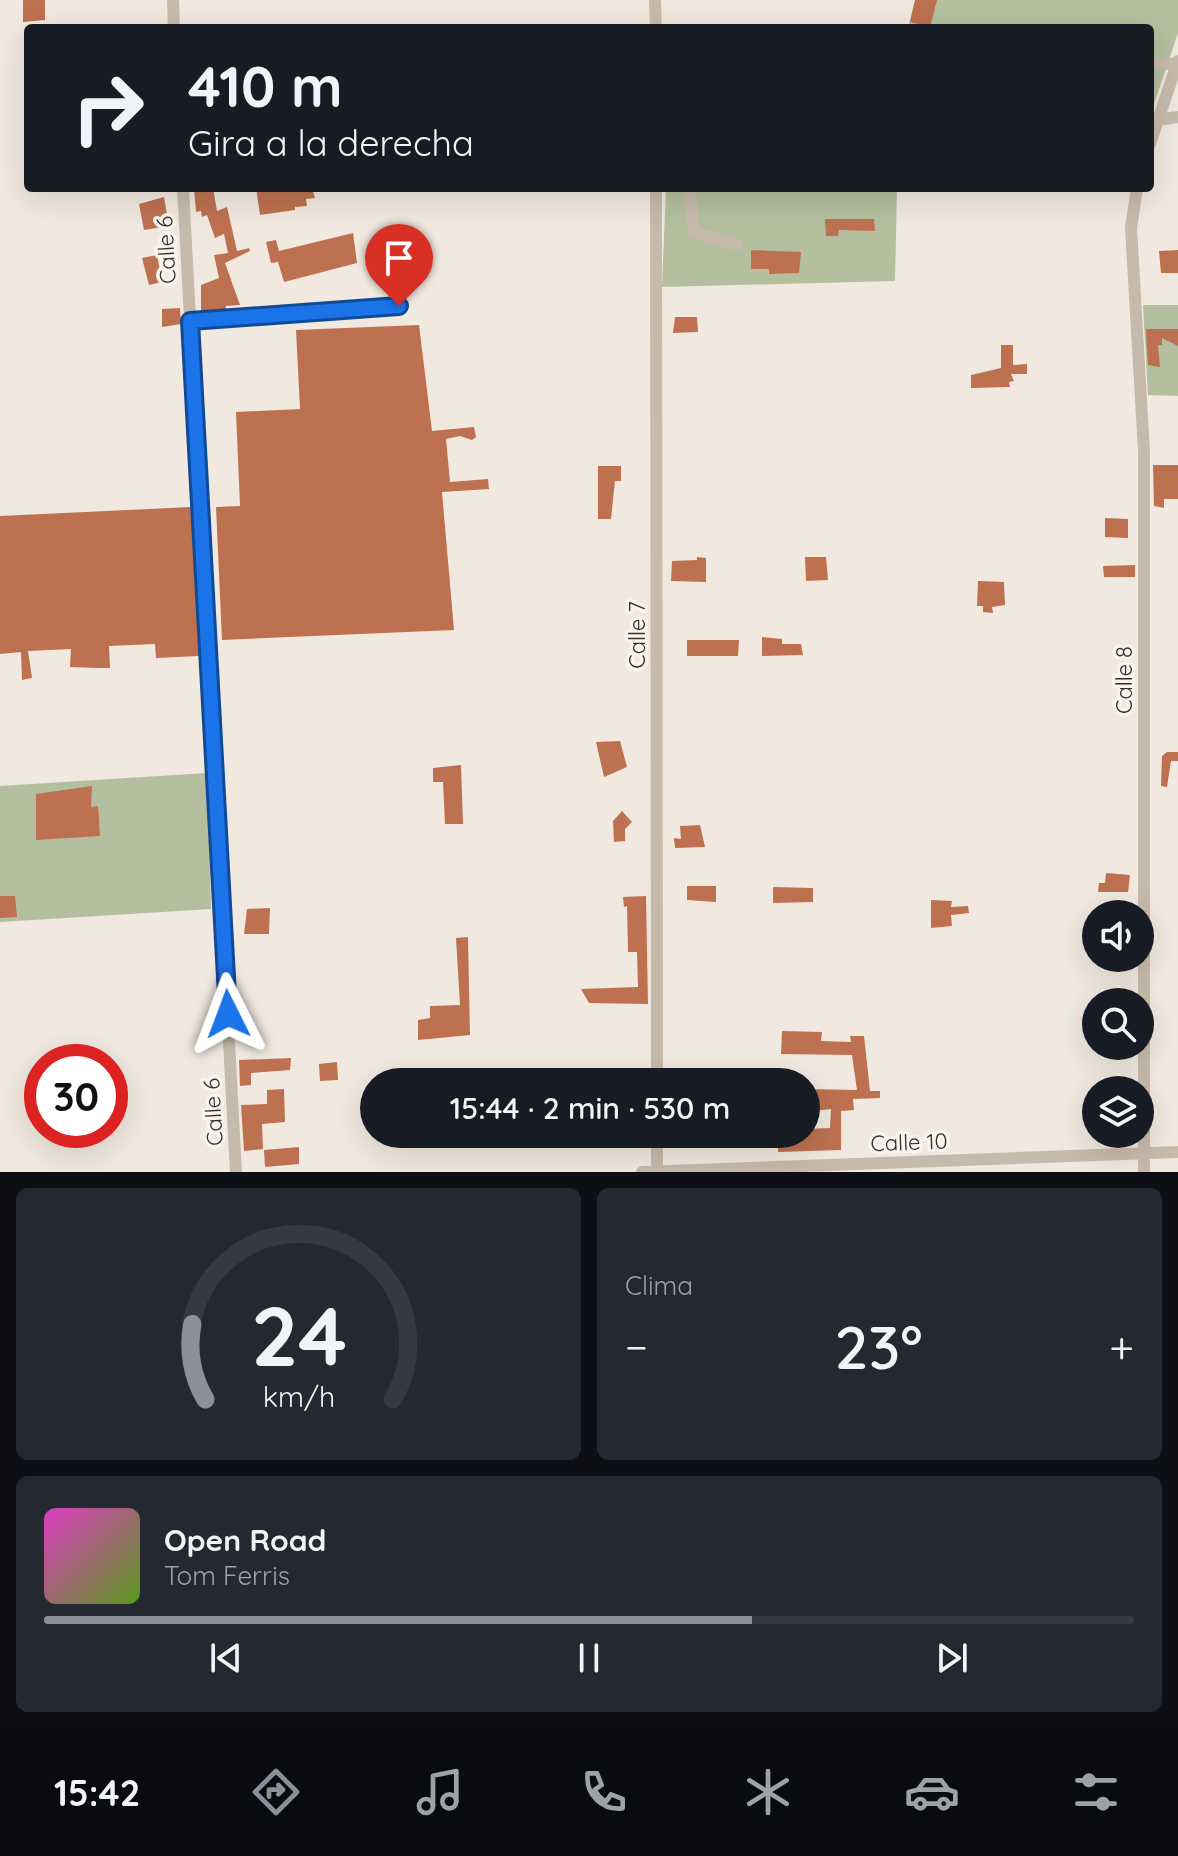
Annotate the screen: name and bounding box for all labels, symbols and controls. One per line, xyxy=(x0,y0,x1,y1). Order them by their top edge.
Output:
text: 410 m xyxy=(188,51,343,121)
icon: right xyxy=(56,56,160,160)
text: Gira a la derecha xyxy=(188,120,474,165)
street label: Calle 6 xyxy=(150,215,182,285)
pin xyxy=(365,224,433,306)
icon: arrive xyxy=(377,236,421,280)
street label: Calle 7 xyxy=(623,601,651,669)
street label: Calle 8 xyxy=(1110,646,1138,714)
map controls xyxy=(1082,900,1154,1148)
button: sound xyxy=(1082,900,1154,972)
position arrow xyxy=(186,972,270,1056)
button: search xyxy=(1082,988,1154,1060)
speed limit sign: 30 xyxy=(24,1044,128,1148)
button: layers xyxy=(1082,1076,1154,1148)
street label: Calle 6 xyxy=(197,1077,229,1147)
text: 15:44 · 2 min · 530 m xyxy=(450,1089,730,1127)
street label: Calle 10 xyxy=(870,1127,948,1157)
text: Clima xyxy=(625,1269,693,1302)
text: 24 xyxy=(250,1283,347,1387)
text: 23° xyxy=(834,1309,923,1384)
text: − xyxy=(625,1319,648,1374)
text: + xyxy=(1109,1319,1134,1374)
text: km/h xyxy=(262,1378,335,1414)
text: Open Road xyxy=(164,1521,326,1559)
text: Tom Ferris xyxy=(164,1559,290,1592)
icon: previous xyxy=(204,1636,248,1680)
icon: pause xyxy=(567,1636,611,1680)
icon: next xyxy=(930,1636,974,1680)
icon: directions xyxy=(248,1764,304,1820)
icon: music xyxy=(412,1764,468,1820)
icon: phone xyxy=(576,1764,632,1820)
icon: climate xyxy=(740,1764,796,1820)
icon: car xyxy=(904,1764,960,1820)
icon: filters xyxy=(1068,1764,1124,1820)
text: 15:42 xyxy=(54,1770,140,1815)

